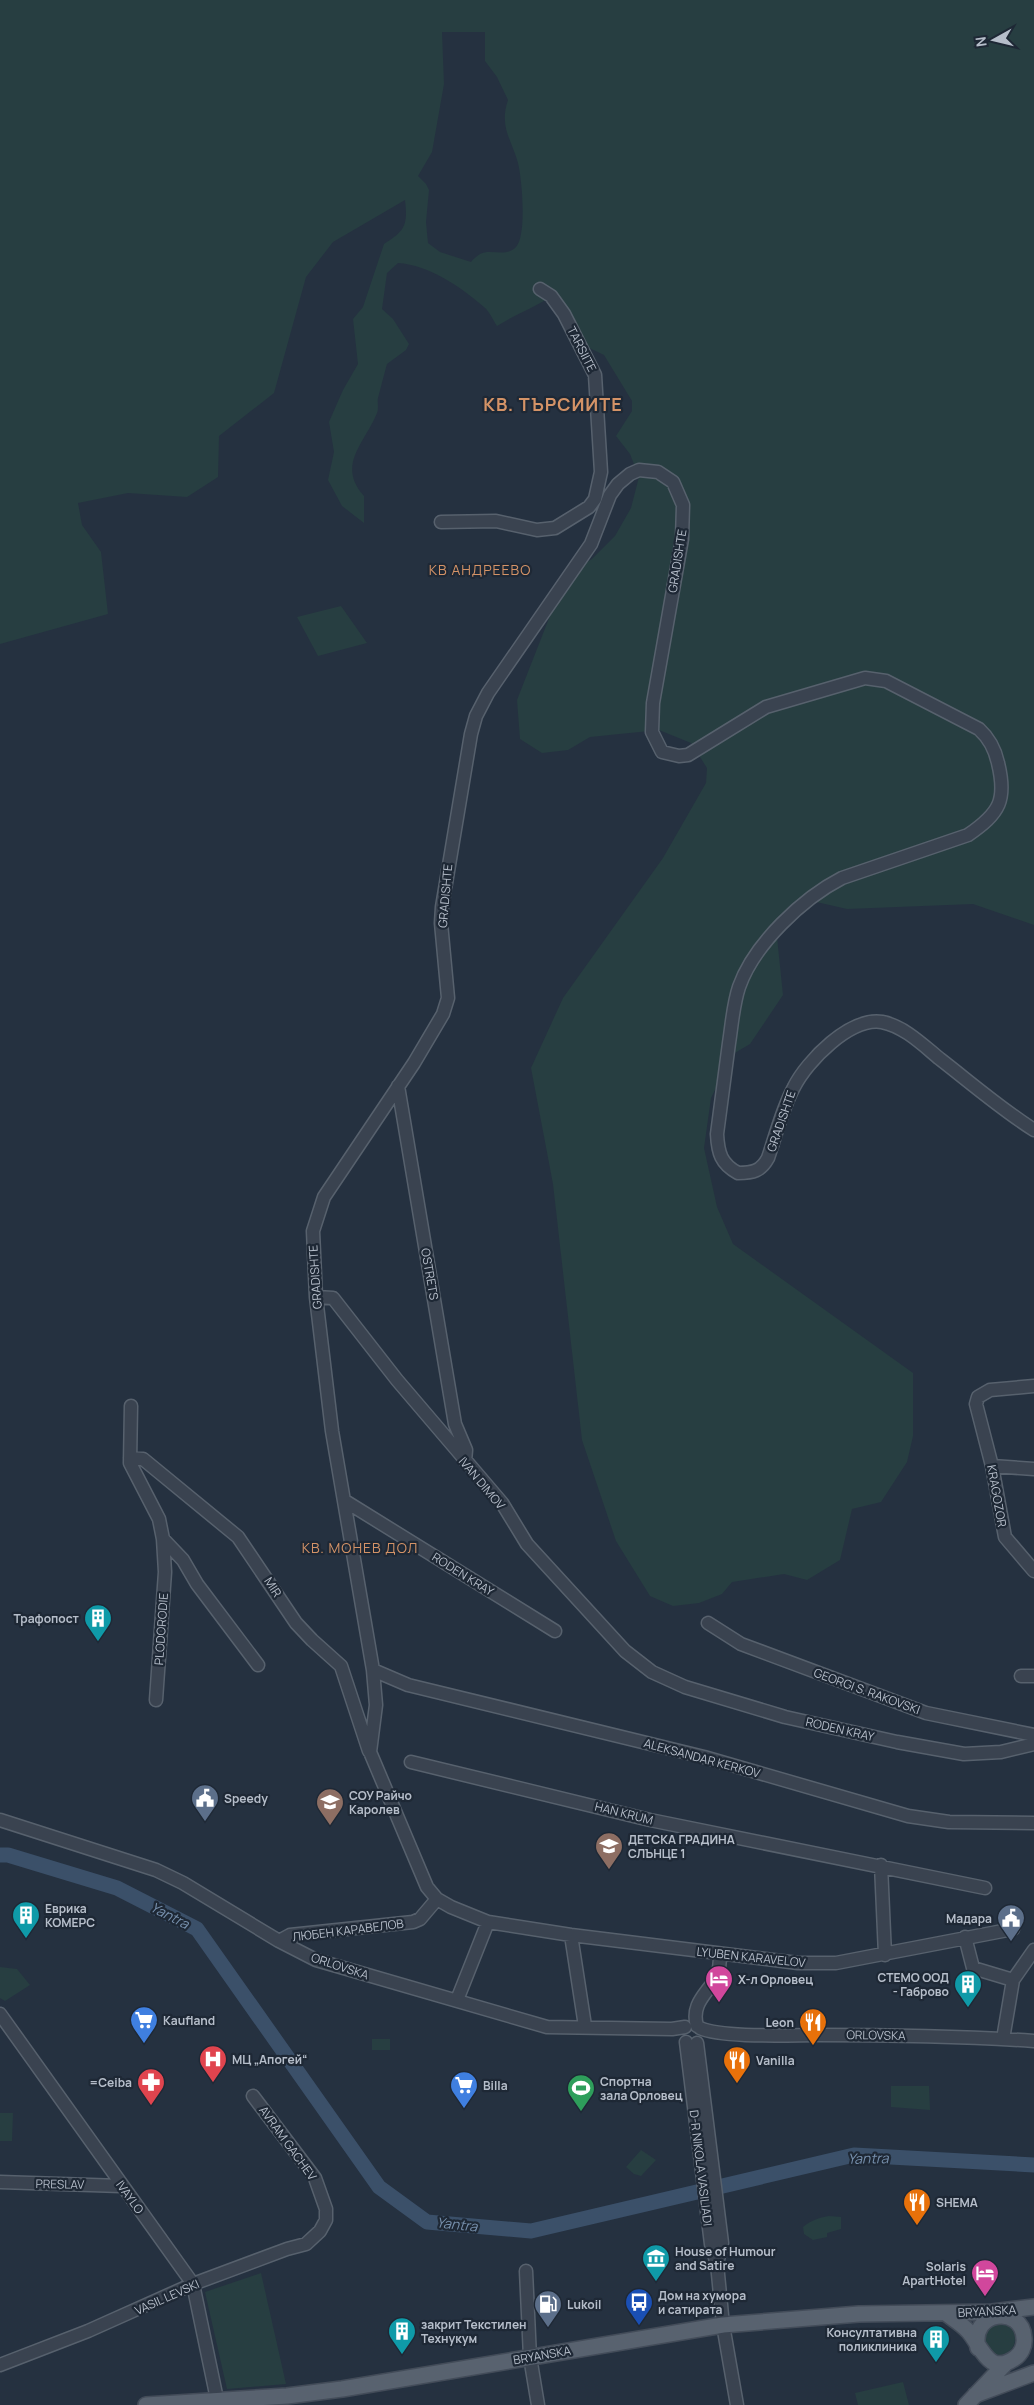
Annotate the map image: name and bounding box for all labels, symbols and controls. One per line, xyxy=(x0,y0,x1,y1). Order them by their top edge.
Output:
north arrow xyxy=(969,15,1019,65)
text: N xyxy=(971,36,991,48)
street label: TARSIITE xyxy=(563,323,601,375)
district label: КВ. ТЪРСИИТЕ xyxy=(483,392,623,416)
street label: GRADISHTE xyxy=(664,528,690,594)
district label: КВ АНДРЕЕВО xyxy=(429,560,531,579)
street label: GRADISHTE xyxy=(434,863,456,929)
street label: GRADISHTE xyxy=(763,1088,800,1154)
street label: GRADISHTE xyxy=(304,1244,326,1310)
street label: OSTRETS xyxy=(417,1247,443,1301)
street label: IVAN DIMOV xyxy=(455,1453,510,1514)
street label: KRAGOZOR xyxy=(983,1464,1011,1529)
district label: КВ. МОНЕВ ДОЛ xyxy=(302,1538,418,1557)
street label: RODEN KRAY xyxy=(429,1548,497,1600)
street label: MIR xyxy=(260,1574,286,1601)
street label: PLODORODIE xyxy=(150,1592,172,1666)
building icon: Трафопост xyxy=(83,1603,113,1642)
place label: Трафопост xyxy=(14,1610,80,1627)
street label: GEORGI S. RAKOVSKI xyxy=(811,1664,923,1718)
street label: RODEN KRAY xyxy=(804,1713,876,1745)
street label: ALEKSANDAR KERKOV xyxy=(642,1734,763,1782)
public building icon: Speedy xyxy=(190,1783,220,1822)
school or university icon: СОУ Райчо Каролев xyxy=(315,1787,345,1826)
place label: СОУ Райчо Каролев xyxy=(349,1787,412,1818)
place label: Speedy xyxy=(224,1790,268,1807)
street label: HAN KRUM xyxy=(593,1798,655,1828)
school or university icon: ДЕТСКА ГРАДИНА СЛЪНЦЕ 1 xyxy=(594,1831,624,1870)
place label: ДЕТСКА ГРАДИНА СЛЪНЦЕ 1 xyxy=(628,1831,735,1862)
water label: Yantra xyxy=(147,1897,194,1933)
building icon: Еврика КОМЕРС xyxy=(11,1900,41,1939)
place label: Еврика КОМЕРС xyxy=(45,1900,95,1931)
public building icon: Мадара xyxy=(996,1903,1026,1942)
place label: Мадара xyxy=(946,1910,992,1927)
street label: ЛЮБЕН КАРАВЕЛОВ xyxy=(291,1915,405,1945)
street label: LYUBEN KARAVELOV xyxy=(696,1943,807,1971)
street label: ORLOVSKA xyxy=(309,1949,371,1983)
hotel icon: Х-л Орловец xyxy=(704,1964,734,2003)
place label: СТЕМО ООД - Габрово xyxy=(877,1969,949,2000)
building icon: СТЕМО ООД - Габрово xyxy=(953,1969,983,2008)
place label: Х-л Орловец xyxy=(738,1971,813,1988)
supermarket icon: Kaufland xyxy=(129,2005,159,2044)
restaurant icon: Leon xyxy=(798,2007,828,2046)
place label: Kaufland xyxy=(163,2012,215,2029)
place label: Leon xyxy=(765,2014,794,2031)
street label: ORLOVSKA xyxy=(846,2026,906,2044)
hospital icon: МЦ „Апогей“ xyxy=(198,2044,228,2083)
restaurant icon: Vanilla xyxy=(722,2045,752,2084)
place label: МЦ „Апогей“ xyxy=(232,2051,308,2068)
place label: Vanilla xyxy=(756,2052,795,2069)
pharmacy icon: =Ceiba xyxy=(136,2067,166,2106)
supermarket icon: Billa xyxy=(449,2070,479,2109)
sports icon: Спортна зала Орловец xyxy=(566,2073,596,2112)
place label: Спортна зала Орловец xyxy=(600,2073,683,2104)
place label: =Ceiba xyxy=(89,2074,132,2091)
place label: Billa xyxy=(483,2077,508,2094)
street label: AVRAM GACHEV xyxy=(255,2102,321,2184)
street label: D-R NIKOLA VASILIADI xyxy=(685,2109,717,2227)
water label: Yantra xyxy=(847,2148,890,2168)
street label: PRESLAV xyxy=(35,2175,85,2193)
street label: IVAYLO xyxy=(112,2177,148,2217)
restaurant icon: SHEMA xyxy=(902,2187,932,2226)
place label: SHEMA xyxy=(936,2194,978,2211)
water label: Yantra xyxy=(436,2212,480,2236)
museum icon: House of Humour and Satire xyxy=(641,2243,671,2282)
place label: House of Humour and Satire xyxy=(675,2243,776,2274)
place label: Solaris ApartHotel xyxy=(902,2258,966,2289)
hotel icon: Solaris ApartHotel xyxy=(970,2258,1000,2297)
street label: VASIL LEVSKI xyxy=(132,2275,202,2319)
bus stop icon: Дом на хумора и сатирата xyxy=(624,2287,654,2326)
place label: Дом на хумора и сатирата xyxy=(658,2287,746,2318)
fuel station icon: Lukoil xyxy=(533,2289,563,2328)
place label: Lukoil xyxy=(567,2296,601,2313)
street label: BRYANSKA xyxy=(957,2301,1017,2321)
building icon: закрит Текстилен Технукум xyxy=(387,2316,417,2355)
place label: закрит Текстилен Технукум xyxy=(421,2316,527,2347)
place label: Консултативна поликлиника xyxy=(827,2324,917,2355)
building icon: Консултативна поликлиника xyxy=(921,2324,951,2363)
street label: BRYANSKA xyxy=(512,2341,573,2368)

